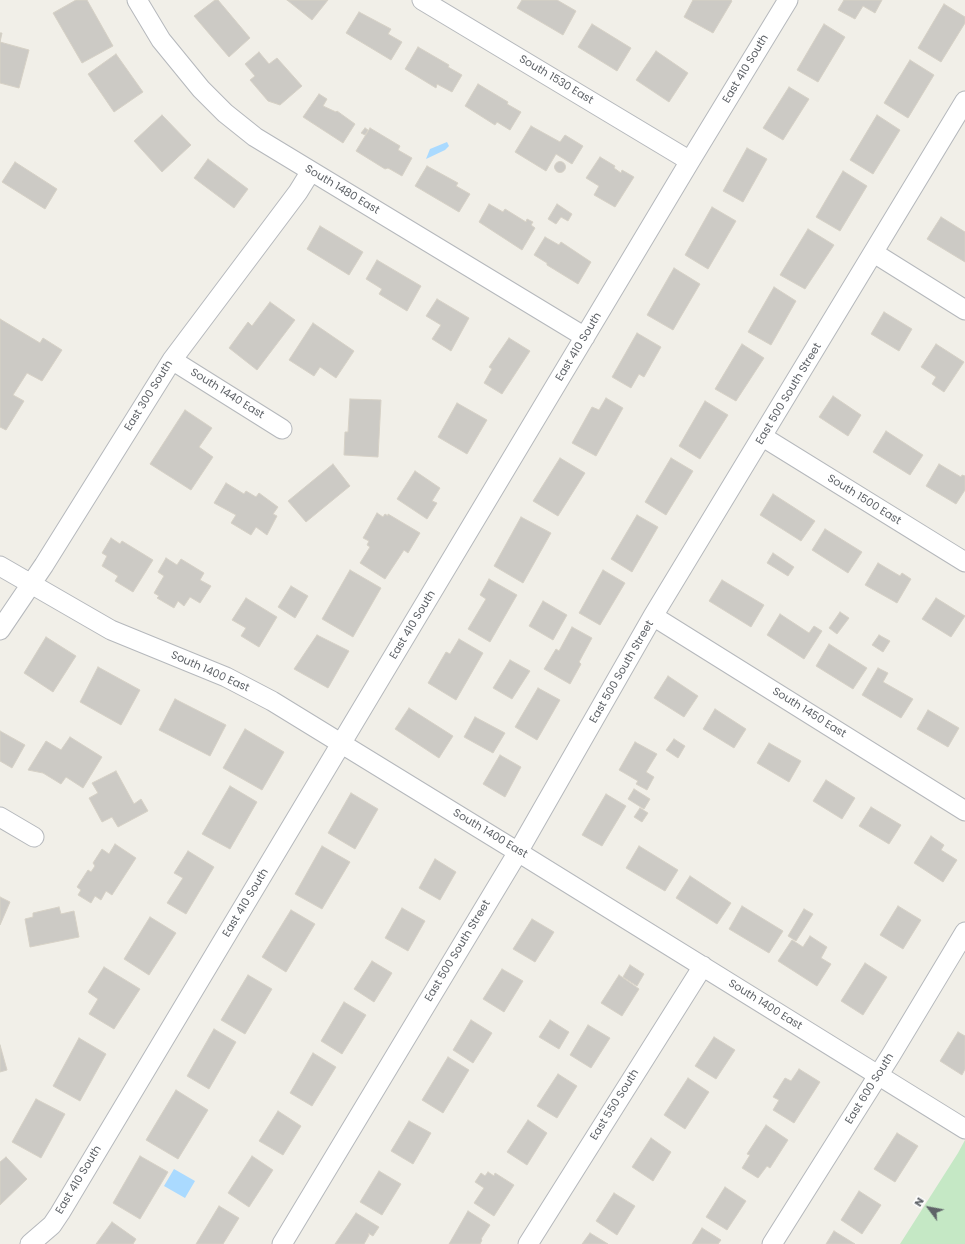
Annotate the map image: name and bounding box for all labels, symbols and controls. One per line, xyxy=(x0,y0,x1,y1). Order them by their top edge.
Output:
street label: East 410 South xyxy=(720,32,772,106)
street label: South 1530 East xyxy=(517,53,595,107)
street label: South 1480 East xyxy=(302,163,382,217)
street label: East 410 South xyxy=(553,310,605,384)
street label: East 500 South Street xyxy=(753,341,825,447)
street label: East 300 South xyxy=(122,358,176,434)
street label: South 1440 East xyxy=(188,366,266,422)
street label: South 1500 East xyxy=(825,472,903,528)
street label: East 410 South xyxy=(387,588,439,662)
street label: East 500 South Street xyxy=(587,618,657,726)
street label: South 1400 East xyxy=(169,649,251,695)
street label: South 1450 East xyxy=(770,685,848,741)
street label: South 1400 East xyxy=(450,807,530,861)
street label: East 410 South xyxy=(220,866,272,940)
street label: East 500 South Street xyxy=(422,898,494,1004)
street label: South 1400 East xyxy=(726,977,804,1033)
street label: East 600 South xyxy=(843,1051,897,1127)
street label: East 550 South xyxy=(588,1067,642,1143)
street label: East 410 South xyxy=(53,1143,105,1217)
north arrow xyxy=(909,1188,949,1228)
text: N xyxy=(910,1194,928,1209)

